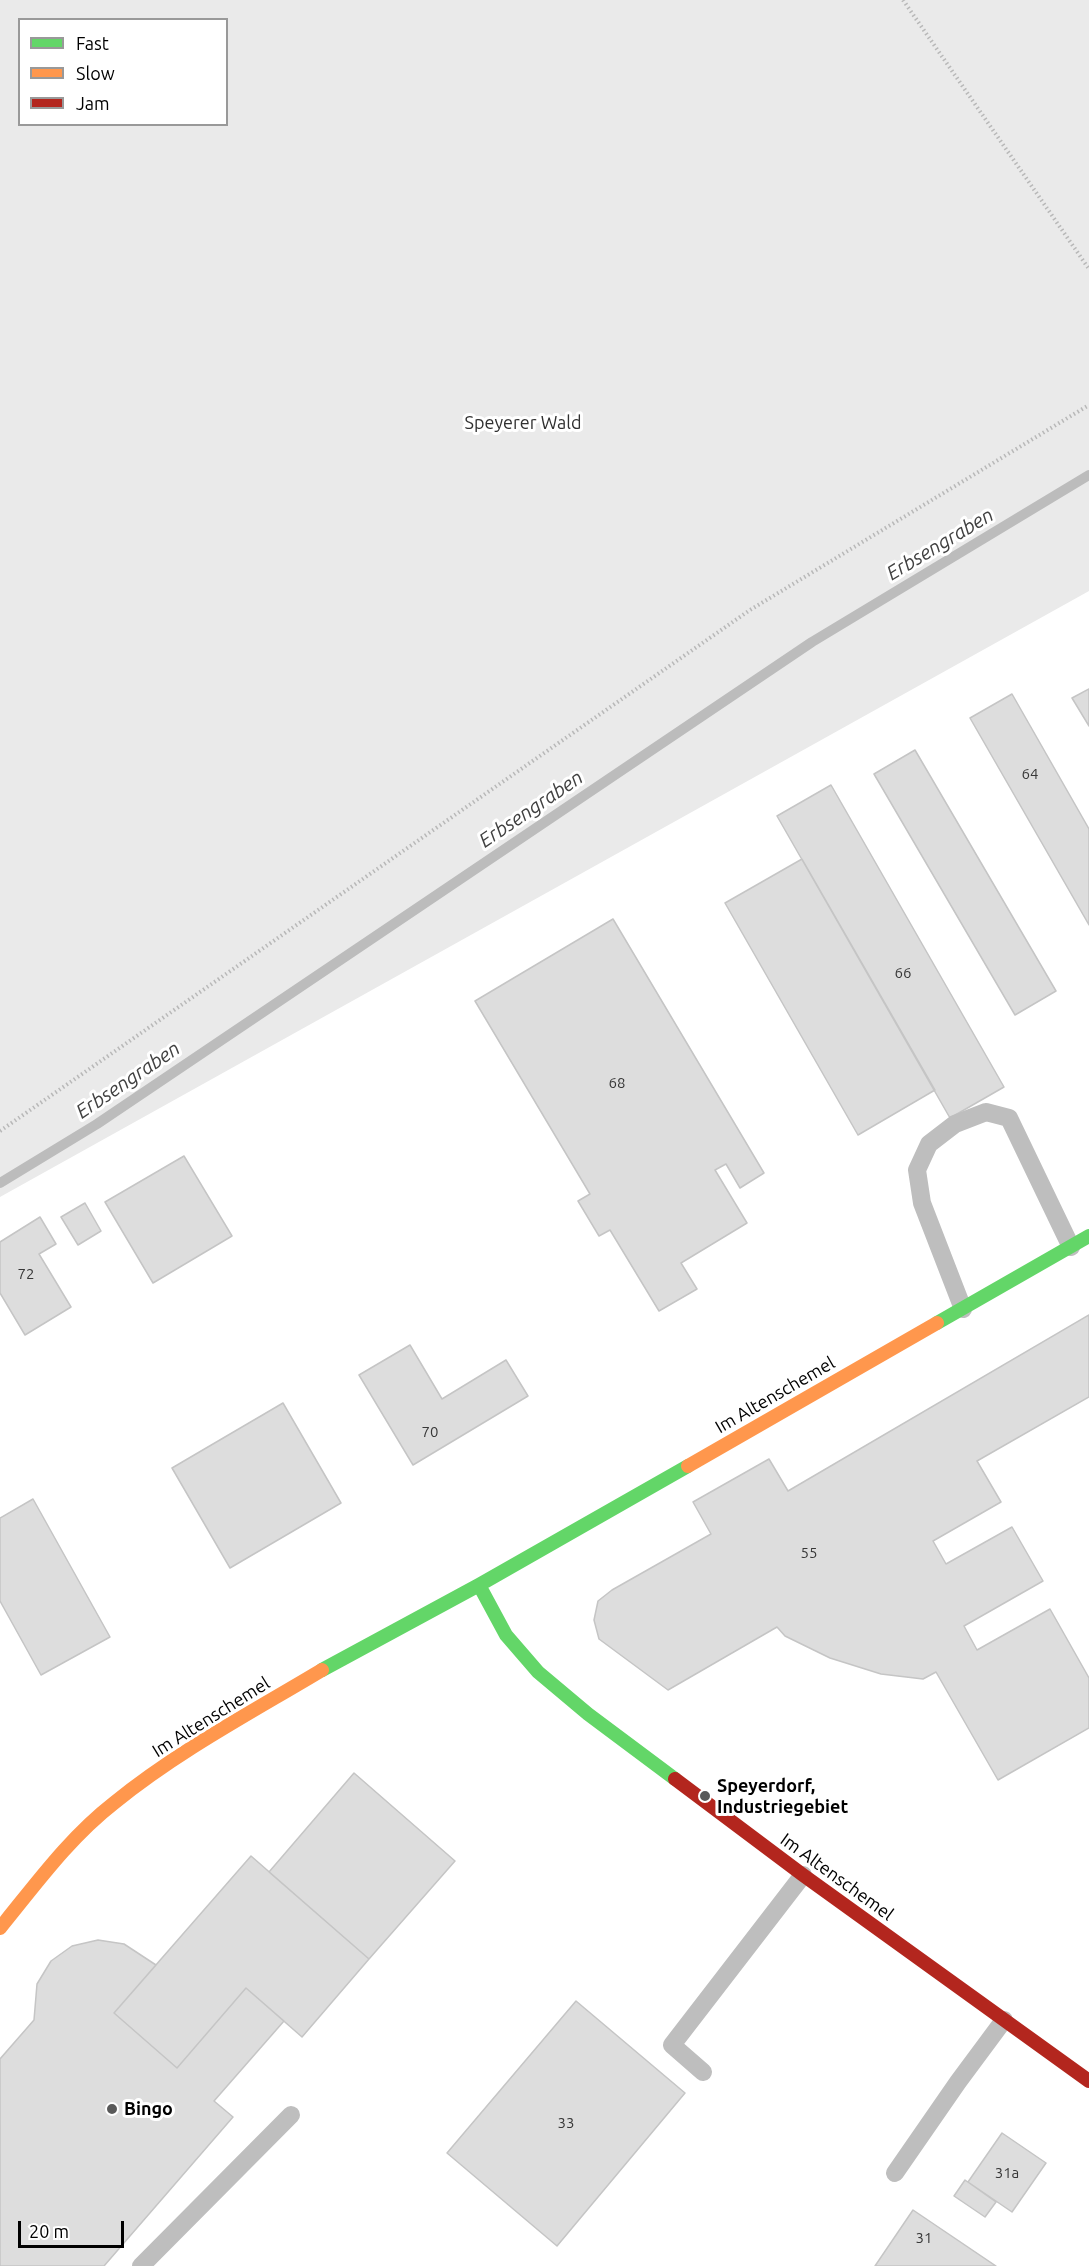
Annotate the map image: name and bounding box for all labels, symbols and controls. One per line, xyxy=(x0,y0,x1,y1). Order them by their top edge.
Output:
legend xyxy=(18,18,228,126)
text: Fast xyxy=(76,33,109,53)
text: Slow xyxy=(76,63,115,83)
text: Jam xyxy=(76,93,110,113)
park label: Speyerer Wald xyxy=(465,412,581,434)
water label: Erbsengraben xyxy=(882,503,998,585)
water label: Erbsengraben xyxy=(474,765,588,853)
house number: 64 xyxy=(1022,765,1038,783)
house number: 66 xyxy=(895,964,911,982)
water label: Erbsengraben xyxy=(71,1036,185,1124)
house number: 68 xyxy=(609,1074,625,1092)
house number: 72 xyxy=(18,1265,34,1283)
street label: Im Altenschemel xyxy=(711,1352,839,1438)
house number: 70 xyxy=(422,1423,438,1441)
house number: 55 xyxy=(801,1544,817,1562)
street label: Im Altenschemel xyxy=(148,1672,274,1762)
place label: Speyerdorf, Industriegebiet xyxy=(717,1775,848,1818)
marker: Speyerdorf, Industriegebiet xyxy=(698,1789,712,1803)
street label: Im Altenschemel xyxy=(776,1829,898,1925)
place label: Bingo xyxy=(124,2098,173,2120)
marker: Bingo xyxy=(105,2102,119,2116)
house number: 33 xyxy=(558,2114,574,2132)
house number: 31a xyxy=(995,2164,1019,2182)
scale bar xyxy=(21,2209,128,2247)
text: 20 m xyxy=(29,2221,69,2241)
house number: 31 xyxy=(916,2229,932,2247)

